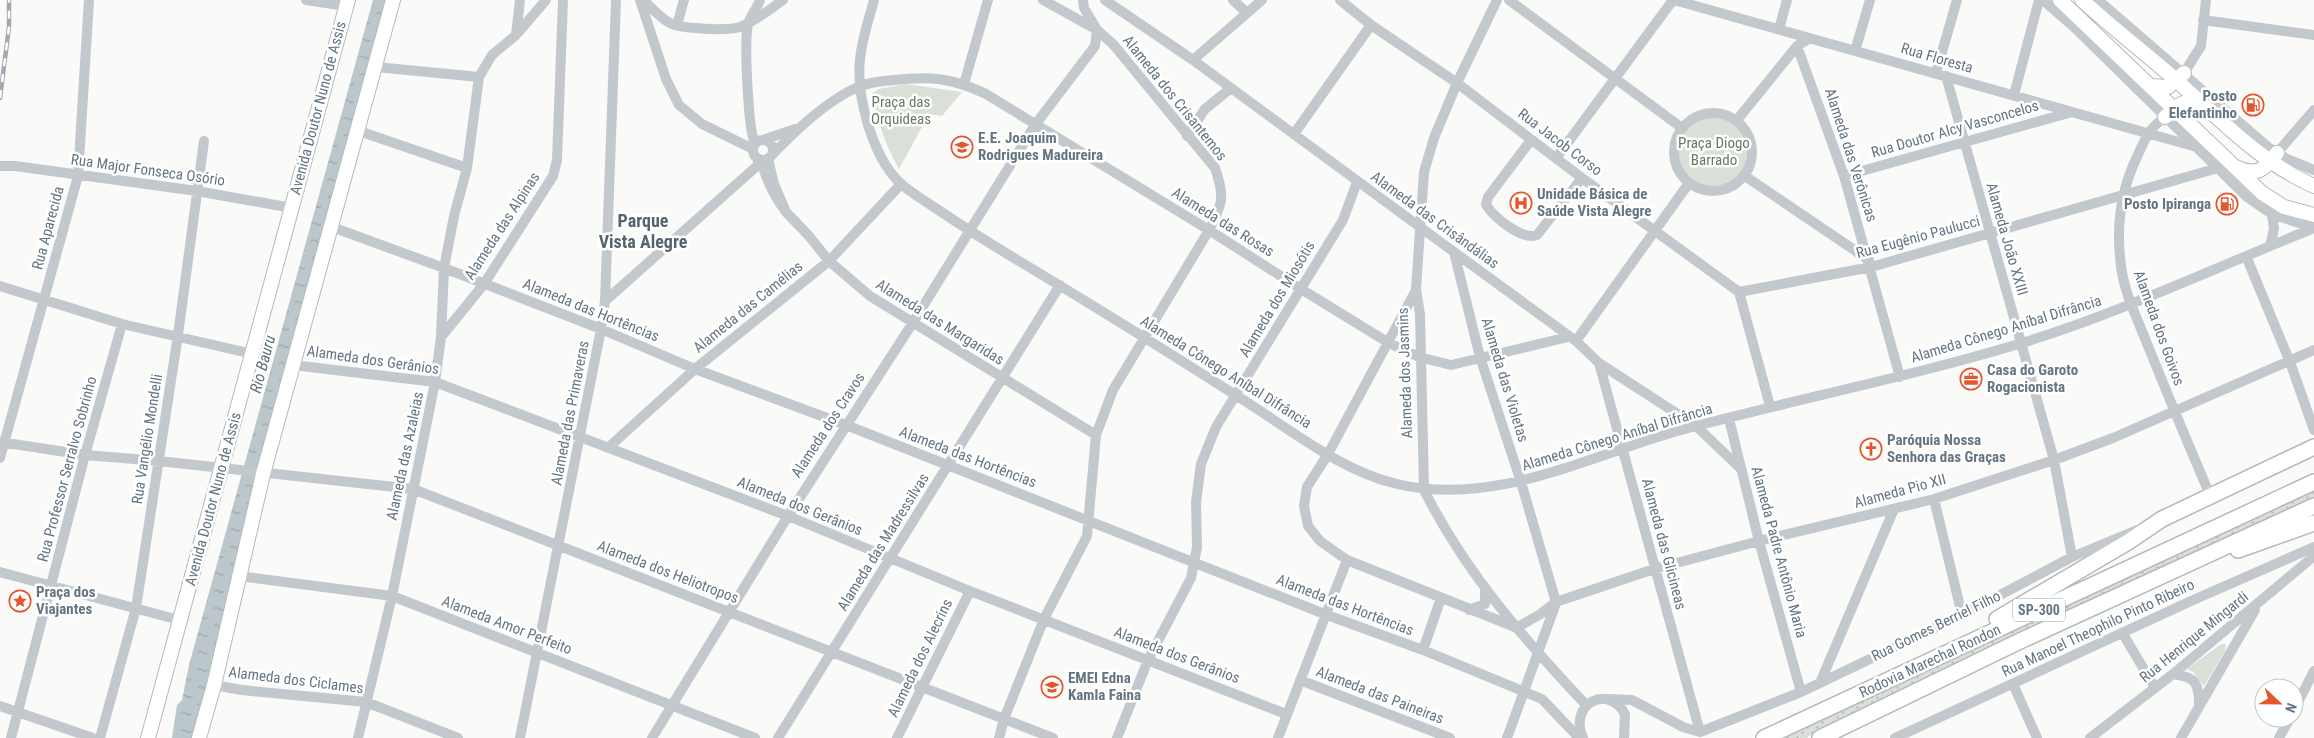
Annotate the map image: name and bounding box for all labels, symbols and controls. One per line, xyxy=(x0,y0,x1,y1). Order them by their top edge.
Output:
street label: Avenida Doutor Nuno de Assis xyxy=(286,19,350,197)
street label: Alameda dos Crisantemos xyxy=(1119,32,1231,164)
street label: Rua Floresta xyxy=(1899,39,1975,77)
street label: Alameda das Verônicas xyxy=(1821,86,1881,224)
place label: Posto Elefantinho xyxy=(2169,87,2237,122)
park label: Praça das Orquideas xyxy=(871,93,931,128)
fuel station icon: Posto Elefantinho xyxy=(2241,93,2265,117)
street label: Rua Doutor Alcy Vasconcelos xyxy=(1869,96,2041,162)
street label: Rua Jacob Corso xyxy=(1514,105,1606,179)
place label: E.E. Joaquim Rodrigues Madureira xyxy=(978,129,1103,164)
park label: Praça Diogo Barrado xyxy=(1678,134,1750,169)
school or university icon: E.E. Joaquim Rodrigues Madureira xyxy=(950,135,974,159)
street label: Rua Major Fonseca Osório xyxy=(70,150,226,190)
street label: Alameda das Crisândálias xyxy=(1367,167,1503,273)
street label: Alameda das Alpinas xyxy=(460,169,544,283)
street label: Alameda João XXIII xyxy=(1982,181,2032,297)
street label: Alameda das Rosas xyxy=(1169,183,1277,261)
street label: Rua Aparecida xyxy=(28,184,68,272)
place label: Unidade Básica de Saúde Vista Alegre xyxy=(1537,185,1651,220)
hospital icon: Unidade Básica de Saúde Vista Alegre xyxy=(1509,191,1533,215)
fuel station icon: Posto Ipiranga xyxy=(2215,192,2239,216)
place label: Posto Ipiranga xyxy=(2124,195,2211,213)
district label: Parque Vista Alegre xyxy=(599,210,688,252)
street label: Rua Eugênio Paulucci xyxy=(1854,212,1982,262)
street label: Alameda dos Miosótis xyxy=(1235,238,1319,360)
street label: Alameda das Camélias xyxy=(690,257,806,357)
street label: Alameda dos Goivos xyxy=(2130,268,2188,388)
street label: Alameda das Hortências xyxy=(520,274,662,346)
street label: Alameda das Margaridas xyxy=(873,275,1007,369)
street label: Alameda Cônego Aníbal Difrância xyxy=(1909,291,2103,367)
street label: Alameda dos Jasmins xyxy=(1394,307,1416,439)
street label: Alameda Cônego Aníbal Difrância xyxy=(1137,312,1315,432)
street label: Alameda das Violetas xyxy=(1478,316,1532,444)
water label: Rio Bauru xyxy=(246,333,279,395)
street label: Alameda das Primaveras xyxy=(547,339,593,487)
street label: Alameda dos Gerânios xyxy=(306,342,440,378)
place label: Casa do Garoto Rogacionista xyxy=(1987,361,2078,396)
office icon: Casa do Garoto Rogacionista xyxy=(1959,367,1983,391)
street label: Alameda dos Cravos xyxy=(787,369,869,481)
street label: Rua Vangélio Mondelli xyxy=(128,373,166,505)
street label: Rua Professor Serralvo Sobrinho xyxy=(34,374,100,564)
street label: Alameda das Azaleias xyxy=(383,390,427,522)
street label: Alameda Cônego Aníbal Difrância xyxy=(1520,399,1714,475)
street label: Avenida Doutor Nuno de Assis xyxy=(181,410,245,588)
street label: Alameda das Hortências xyxy=(897,423,1039,492)
place label: Paróquia Nossa Senhora das Graças xyxy=(1887,431,2006,466)
church icon: Paróquia Nossa Senhora das Graças xyxy=(1859,437,1883,461)
street label: Alameda Padre Antônio Maria xyxy=(1747,464,1811,640)
street label: Alameda das Madressilvas xyxy=(833,470,933,614)
street label: Alameda Pio XII xyxy=(1852,470,1948,512)
street label: Alameda dos Gerânios xyxy=(735,473,865,539)
street label: Alameda das Glicineas xyxy=(1638,476,1690,612)
street label: Alameda dos Heliotropos xyxy=(595,537,741,607)
street label: Alameda das Hortências xyxy=(1274,571,1416,640)
street label: Rua Manoel Theophilo Pinto Ribeiro xyxy=(1999,575,2197,681)
place label: Praça dos Viajantes xyxy=(36,583,96,618)
street label: Rua Gomes Berriel Filho xyxy=(1868,587,2004,665)
street label: Rua Henrique Mingardi xyxy=(2136,588,2252,686)
place icon: Praça dos Viajantes xyxy=(8,589,32,613)
street label: Alameda Amor Perfeito xyxy=(439,592,575,658)
street label: Alameda dos Alecrins xyxy=(884,596,956,720)
road number: SP-300 xyxy=(2013,598,2065,622)
street label: Rodovia Marechal Rondon xyxy=(1856,620,2004,702)
street label: Alameda dos Gerânios xyxy=(1112,623,1243,687)
street label: Alameda das Paineiras xyxy=(1314,662,1447,728)
street label: Alameda dos Ciclames xyxy=(228,663,365,697)
place label: EMEI Edna Kamla Faina xyxy=(1068,669,1141,704)
school or university icon: EMEI Edna Kamla Faina xyxy=(1040,675,1064,699)
north arrow xyxy=(2254,678,2304,728)
text: N xyxy=(2282,701,2300,715)

